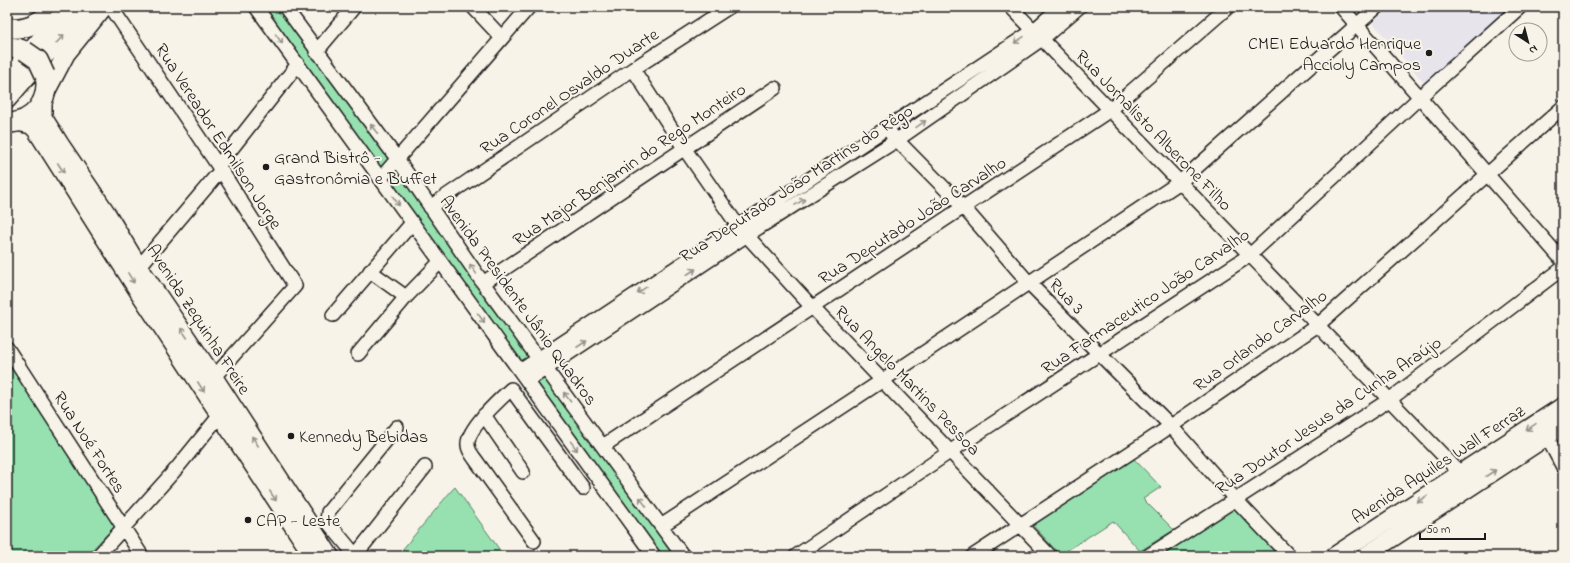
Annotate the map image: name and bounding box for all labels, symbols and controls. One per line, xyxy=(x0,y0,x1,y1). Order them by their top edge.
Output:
street label: Rua Coronel Osvaldo Duarte xyxy=(476,22,665,162)
north arrow xyxy=(1508,22,1548,62)
place label: CMEI Eduardo Henrique Accioly Campos xyxy=(1248,32,1422,79)
one-way arrow xyxy=(55,33,64,44)
one-way arrow xyxy=(275,33,283,44)
one-way arrow xyxy=(1013,36,1024,44)
street label: Rua Vereador Edmilson Jorge xyxy=(147,39,288,236)
text: N xyxy=(1526,41,1541,58)
street label: Rua Jornalisto Alberone Filho xyxy=(1068,45,1237,218)
marker: CMEI Eduardo Henrique Accioly Campos xyxy=(1424,48,1434,58)
street label: Rua Major Benjamin do Rego Monteiro xyxy=(508,78,753,255)
street label: Rua Deputado João Martins do Rêgo xyxy=(675,99,920,271)
one-way arrow xyxy=(915,120,926,128)
one-way arrow xyxy=(370,123,379,134)
place label: Grand Bistrô - Gastronômia e Buffet xyxy=(274,146,437,193)
street label: Rua Deputado João Carvalho xyxy=(814,151,1012,292)
one-way arrow xyxy=(58,162,66,174)
marker: Grand Bistrô - Gastronômia e Buffet xyxy=(261,162,271,172)
street label: Avenida Presidente Jânio Quadros xyxy=(432,191,603,412)
one-way arrow xyxy=(392,195,400,206)
one-way arrow xyxy=(794,197,806,205)
street label: Rua Farmaceutico João Carvalho xyxy=(1037,223,1256,382)
street label: Avenida Zequinha Freire xyxy=(139,240,256,401)
one-way arrow xyxy=(469,264,477,275)
one-way arrow xyxy=(685,268,696,276)
one-way arrow xyxy=(127,272,135,284)
street label: Rua 3 xyxy=(1042,273,1089,321)
street label: Rua Orlando Carvalho xyxy=(1189,284,1334,399)
one-way arrow xyxy=(637,286,648,294)
street label: Rua Angelo Martins Pessoa xyxy=(827,300,985,463)
one-way arrow xyxy=(476,312,485,323)
one-way arrow xyxy=(180,328,188,339)
street label: Rua Doutor Jesus da Cunha Araújo xyxy=(1211,331,1448,502)
one-way arrow xyxy=(576,339,588,347)
one-way arrow xyxy=(197,381,205,392)
street label: Rua Noé Fortes xyxy=(46,387,131,499)
one-way arrow xyxy=(562,392,571,403)
street label: Avenida Aquiles Wall Ferraz xyxy=(1347,399,1531,532)
one-way arrow xyxy=(1525,423,1536,431)
place label: Kennedy Bebidas xyxy=(299,425,428,451)
marker: Kennedy Bebidas xyxy=(286,431,296,441)
one-way arrow xyxy=(251,436,259,447)
one-way arrow xyxy=(570,441,578,452)
one-way arrow xyxy=(1485,469,1496,477)
one-way arrow xyxy=(269,490,277,501)
one-way arrow xyxy=(1417,495,1428,503)
one-way arrow xyxy=(639,497,647,508)
place label: CAP - Leste xyxy=(256,509,341,535)
marker: CAP - Leste xyxy=(243,515,253,525)
scale bar xyxy=(1420,515,1485,541)
text: 50 m xyxy=(1426,521,1450,539)

